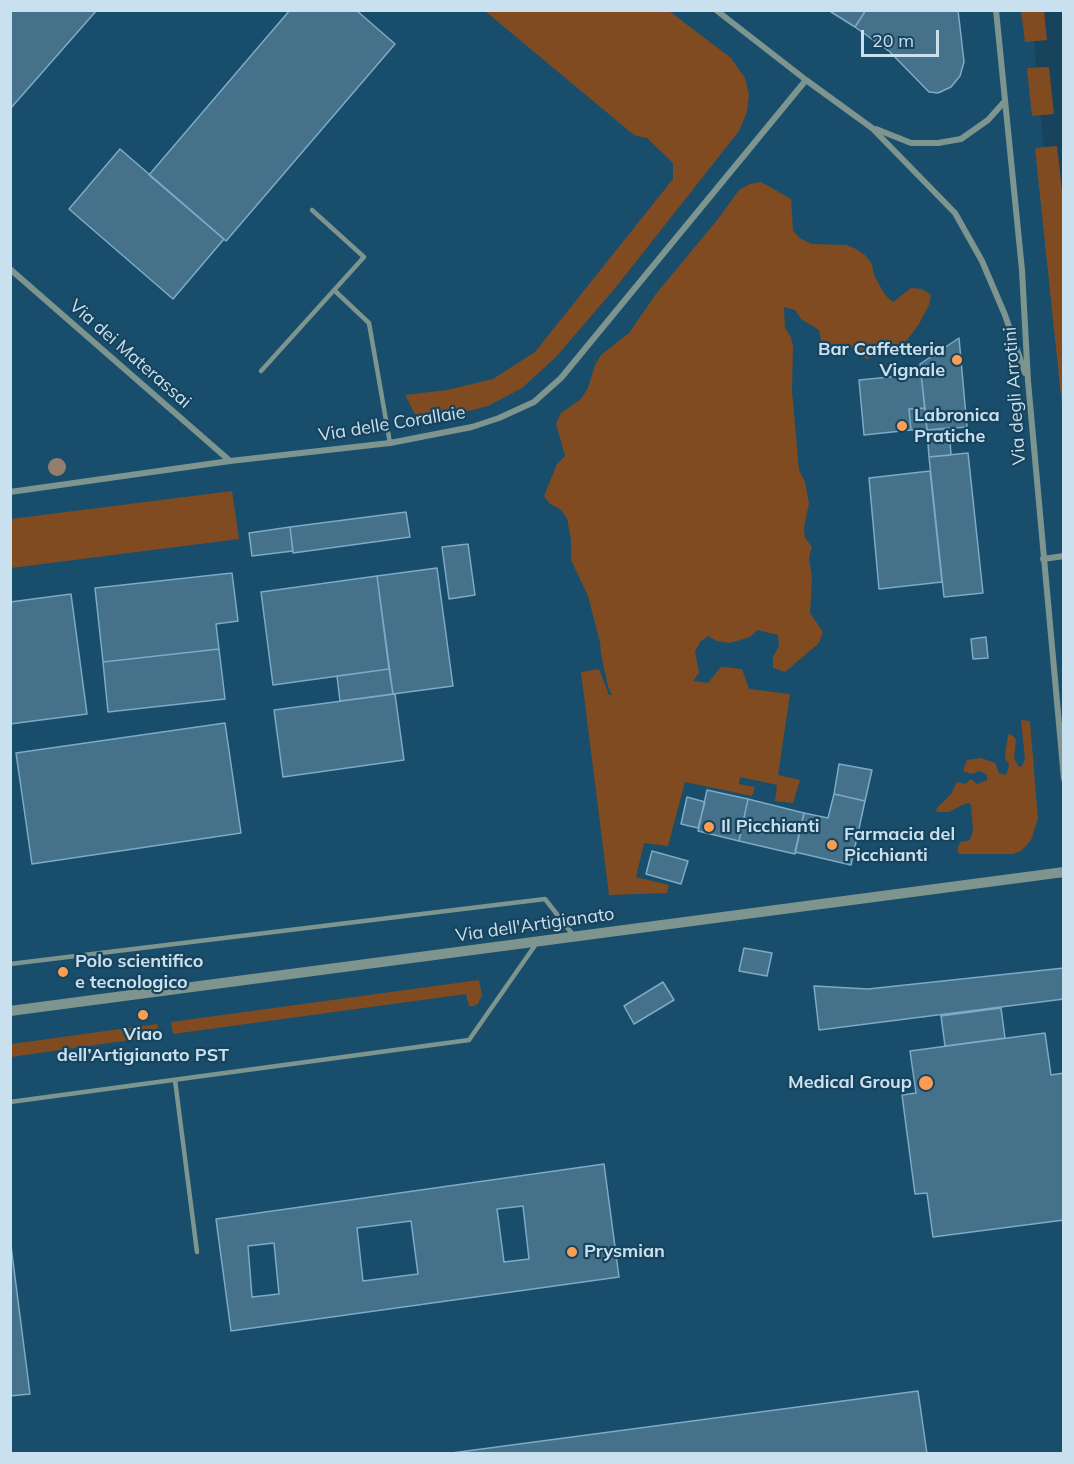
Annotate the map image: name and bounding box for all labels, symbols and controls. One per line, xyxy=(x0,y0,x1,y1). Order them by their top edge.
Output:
scale bar xyxy=(864,18,942,56)
text: 20 m xyxy=(872,29,914,52)
street label: Via dei Materassai xyxy=(65,295,195,413)
street label: Via degli Arrotini xyxy=(999,326,1031,466)
place label: Bar Caffetteria Vignale xyxy=(818,339,945,382)
marker: Bar Caffetteria Vignale xyxy=(950,353,964,367)
street label: Via delle Corallaie xyxy=(317,402,467,446)
place label: Labronica Pratiche xyxy=(914,405,1000,448)
marker: Labronica Pratiche xyxy=(895,419,909,433)
place label: Il Picchianti xyxy=(721,816,819,838)
marker: Il Picchianti xyxy=(702,820,716,834)
place label: Farmacia del Picchianti xyxy=(844,824,955,866)
marker: Farmacia del Picchianti xyxy=(825,838,839,852)
street label: Via dell'Artigianato xyxy=(454,903,616,947)
place label: Polo scientifico e tecnologico xyxy=(75,951,203,994)
marker: Polo scientifico e tecnologico xyxy=(56,965,70,979)
marker: Viao dell’Artigianato PST xyxy=(136,1008,150,1022)
place label: Viao dell’Artigianato PST xyxy=(57,1024,229,1066)
place label: Medical Group xyxy=(788,1072,912,1094)
marker: Medical Group xyxy=(917,1074,935,1092)
place label: Prysmian xyxy=(584,1241,665,1263)
marker: Prysmian xyxy=(565,1245,579,1259)

